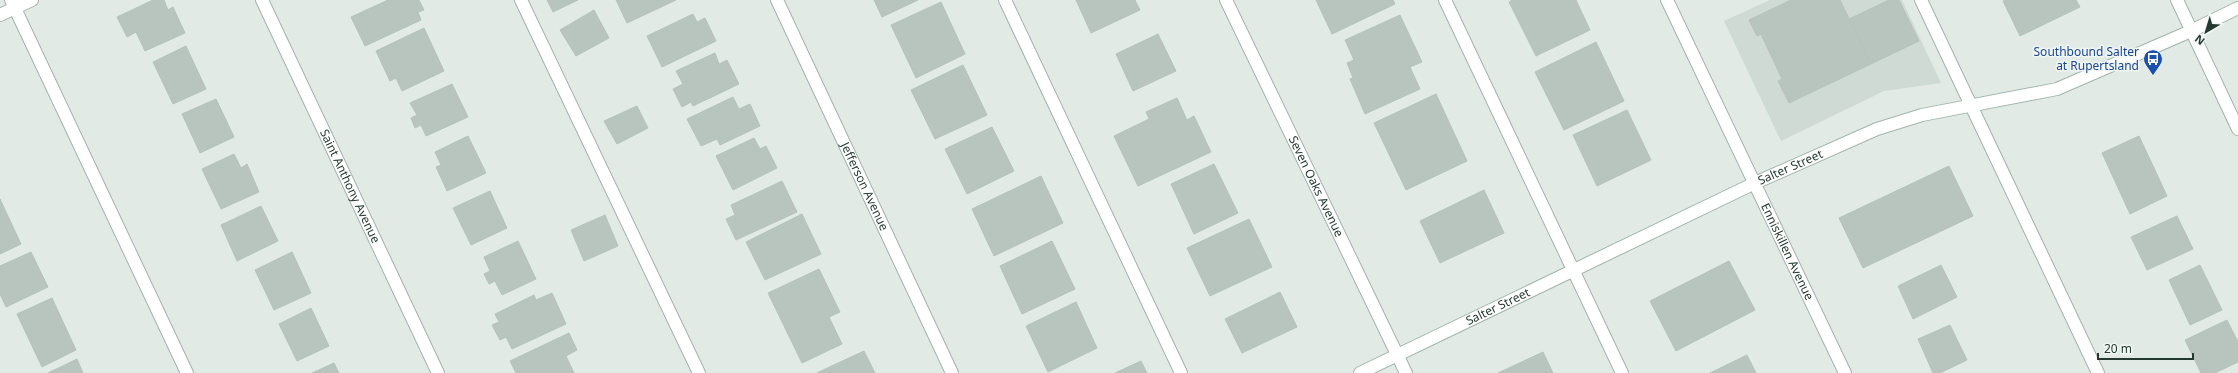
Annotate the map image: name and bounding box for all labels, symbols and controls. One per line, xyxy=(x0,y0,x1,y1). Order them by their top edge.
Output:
north arrow xyxy=(2186,12,2226,52)
text: N xyxy=(2191,32,2208,49)
place label: Southbound Salter at Rupertsland xyxy=(2034,43,2139,74)
bus stop icon: Southbound Salter at Rupertsland xyxy=(2142,48,2164,76)
street label: Saint Anthony Avenue xyxy=(316,126,385,246)
street label: Seven Oaks Avenue xyxy=(1285,133,1348,240)
street label: Jefferson Avenue xyxy=(836,138,893,233)
street label: Salter Street xyxy=(1755,145,1826,189)
street label: Enniskillen Avenue xyxy=(1757,200,1818,303)
street label: Salter Street xyxy=(1463,283,1533,329)
scale bar xyxy=(2098,335,2193,361)
text: 20 m xyxy=(2104,340,2132,357)

